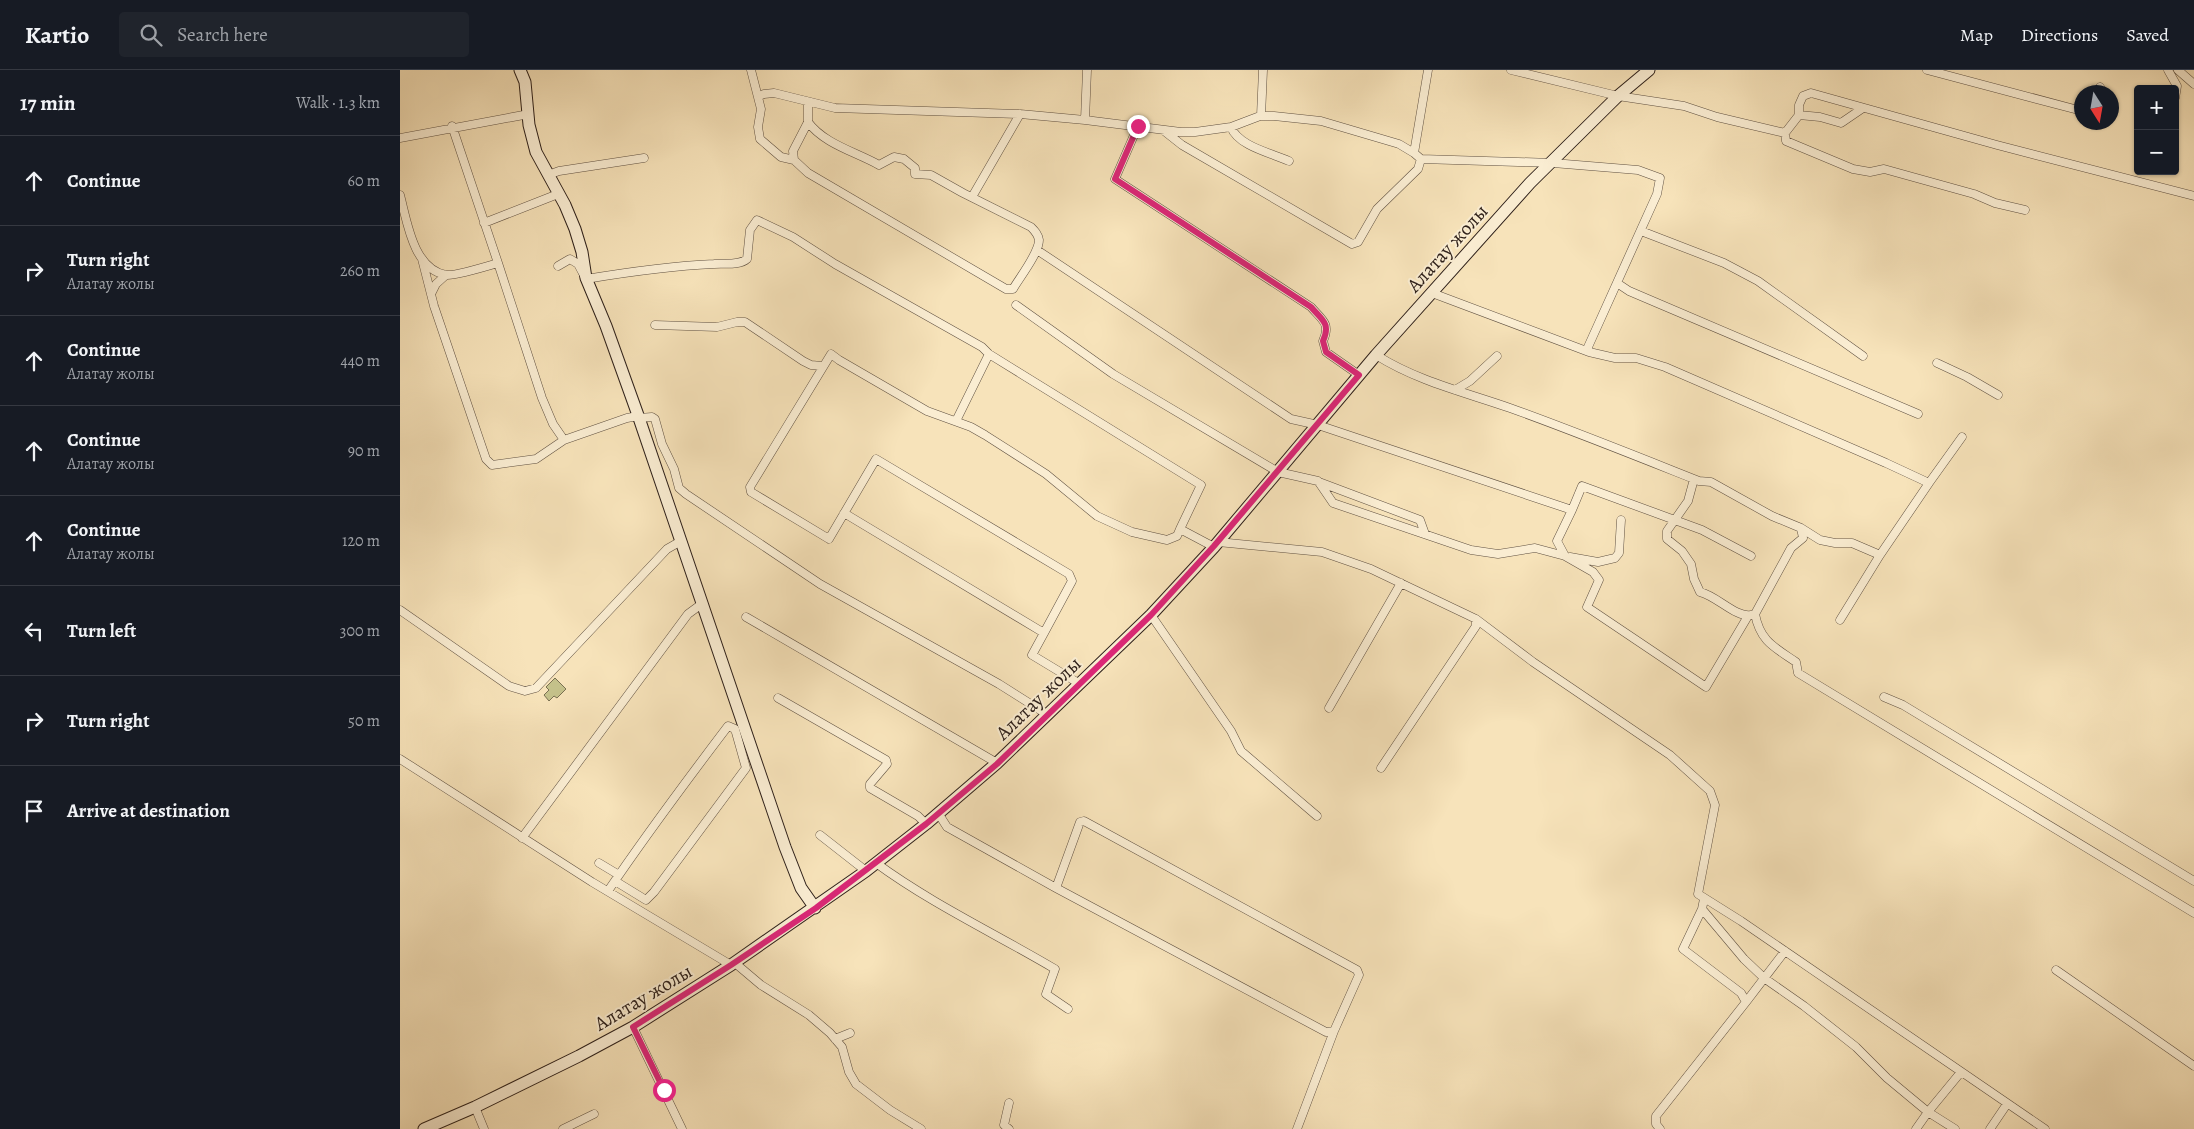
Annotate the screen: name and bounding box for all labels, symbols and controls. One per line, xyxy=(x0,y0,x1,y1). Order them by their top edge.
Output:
search box xyxy=(119,12,469,57)
text: Kartio xyxy=(25,19,89,51)
icon: search xyxy=(137,21,165,49)
text: Search here xyxy=(177,22,268,48)
text: Map xyxy=(1960,23,1993,47)
text: Directions xyxy=(2021,23,2098,47)
text: Saved xyxy=(2126,23,2169,47)
north arrow xyxy=(2074,85,2119,130)
map controls xyxy=(2134,85,2179,175)
button: + xyxy=(2134,85,2179,130)
text: 17 min xyxy=(20,89,76,117)
text: Walk · 1.3 km xyxy=(296,92,380,114)
route end xyxy=(1127,115,1150,138)
button: − xyxy=(2134,130,2179,175)
icon: ahead xyxy=(20,167,48,195)
text: Continue xyxy=(67,168,141,194)
text: 60 m xyxy=(348,170,380,192)
street label: Алатау жолы xyxy=(1400,199,1494,299)
text: Turn right xyxy=(67,247,149,273)
icon: right xyxy=(20,257,48,285)
text: 260 m xyxy=(340,260,380,282)
text: Алатау жолы xyxy=(67,273,155,295)
text: Continue xyxy=(67,337,141,363)
icon: ahead xyxy=(20,347,48,375)
text: 440 m xyxy=(340,350,380,372)
text: Алатау жолы xyxy=(67,363,155,385)
text: Continue xyxy=(67,427,141,453)
icon: ahead xyxy=(20,437,48,465)
text: 90 m xyxy=(348,440,380,462)
text: Алатау жолы xyxy=(67,453,155,475)
text: Continue xyxy=(67,517,141,543)
icon: ahead xyxy=(20,527,48,555)
text: 120 m xyxy=(342,530,380,552)
text: Алатау жолы xyxy=(67,543,155,565)
icon: left xyxy=(20,617,48,645)
text: Turn left xyxy=(67,618,136,644)
text: 300 m xyxy=(340,620,380,642)
street label: Алатау жолы xyxy=(989,651,1087,747)
icon: right xyxy=(20,707,48,735)
text: Turn right xyxy=(67,708,149,734)
text: 50 m xyxy=(348,710,380,732)
icon: arrive xyxy=(20,797,48,825)
text: Arrive at destination xyxy=(67,798,230,824)
street label: Алатау жолы xyxy=(588,958,697,1038)
route start xyxy=(653,1079,676,1102)

